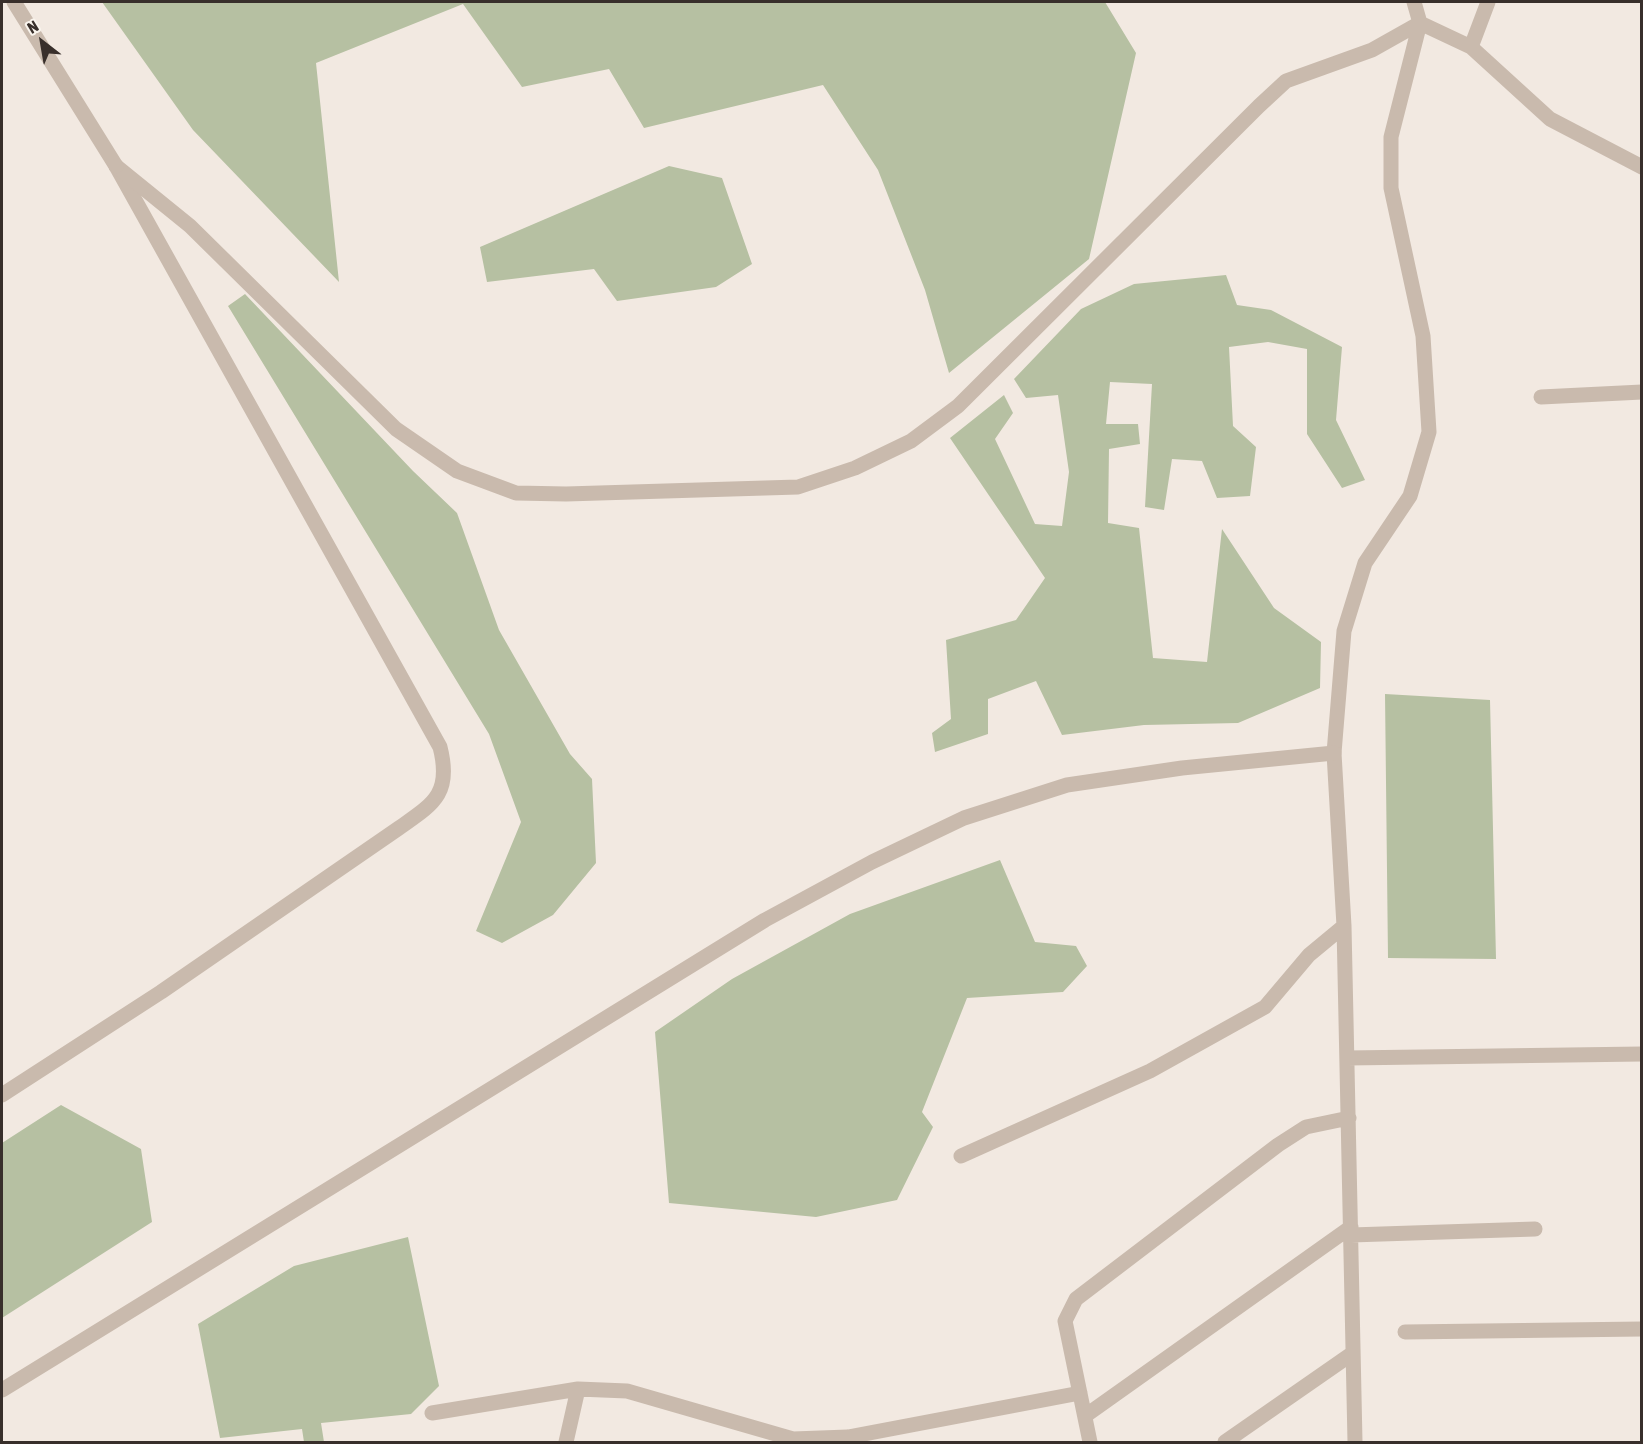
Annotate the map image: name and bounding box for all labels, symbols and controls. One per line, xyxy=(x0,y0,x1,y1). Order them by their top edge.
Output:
north arrow xyxy=(12,12,72,72)
text: N xyxy=(24,16,41,37)

